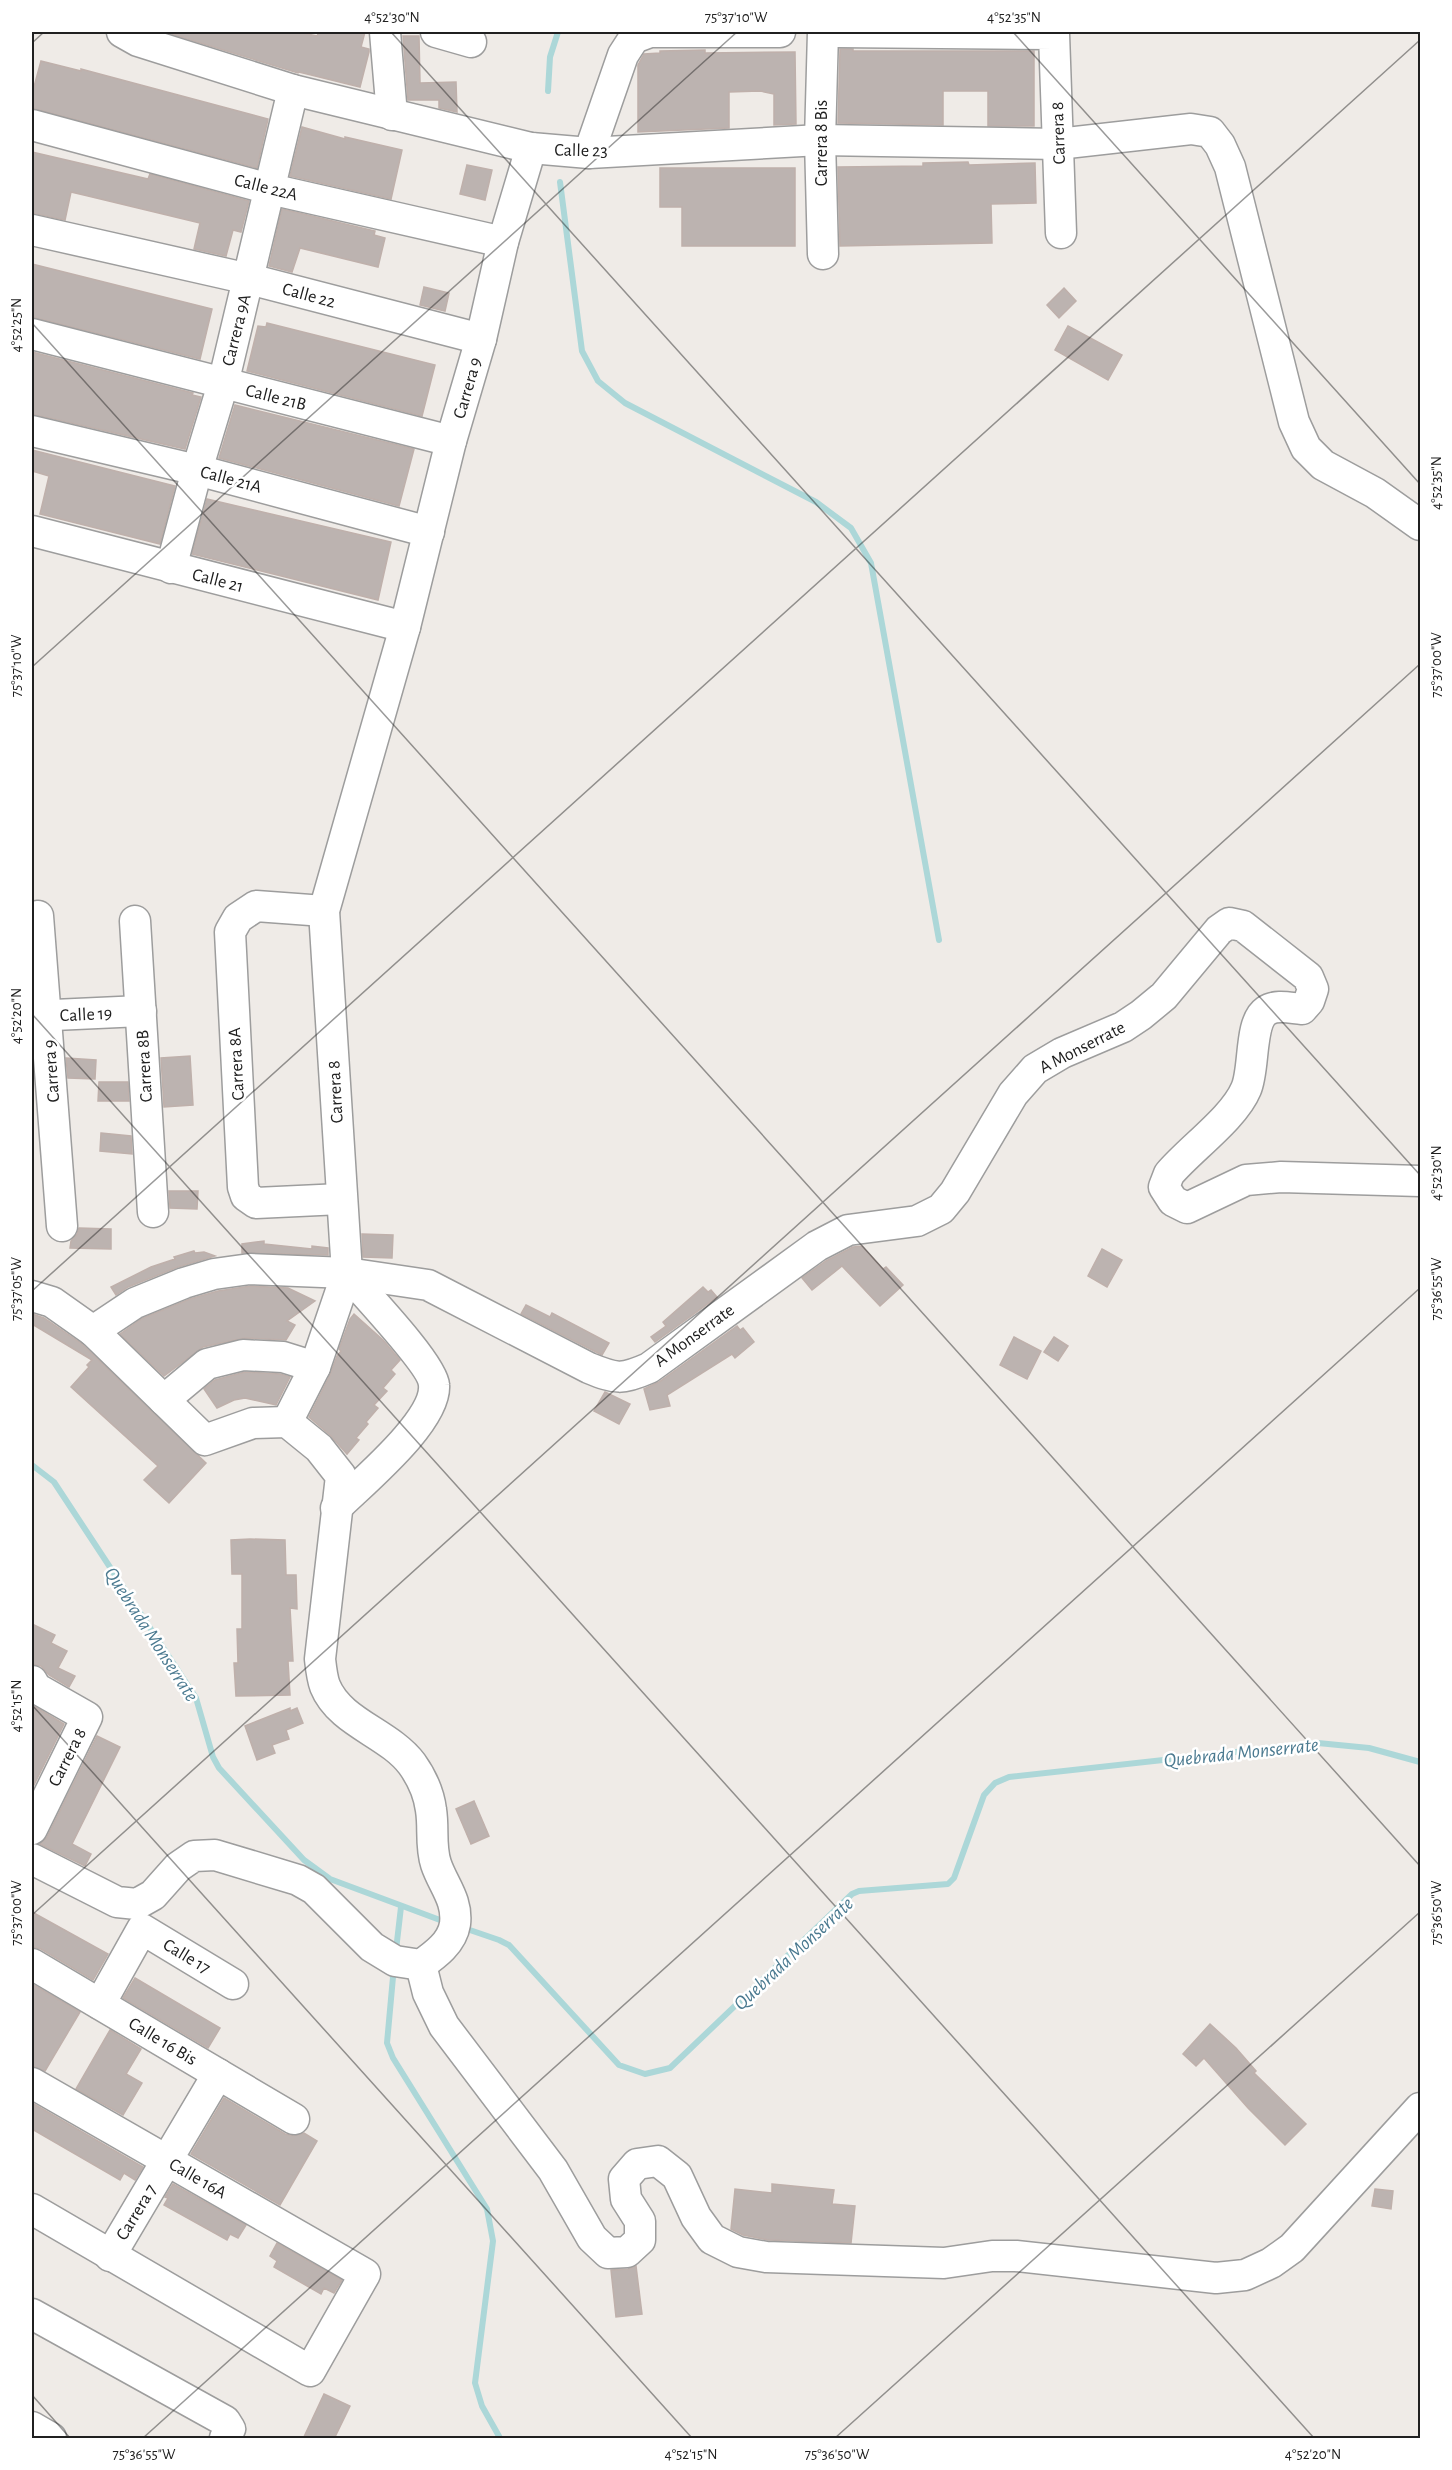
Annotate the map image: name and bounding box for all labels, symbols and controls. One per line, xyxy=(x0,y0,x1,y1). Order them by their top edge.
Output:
text: 4°52'30"N xyxy=(364,10,420,25)
text: 75°37'10"W xyxy=(705,10,768,25)
text: 4°52'35"N xyxy=(987,10,1041,25)
street label: Carrera 8 Bis xyxy=(813,100,831,186)
street label: Carrera 8 xyxy=(1049,101,1069,165)
street label: Calle 23 xyxy=(554,142,608,160)
street label: Calle 22A xyxy=(232,171,300,205)
street label: Calle 22 xyxy=(280,280,337,312)
street label: Carrera 9A xyxy=(219,292,255,368)
text: 4°52'25"N xyxy=(9,298,24,352)
street label: Carrera 9 xyxy=(451,356,485,421)
street label: Calle 21B xyxy=(244,382,308,414)
text: 4°52'35"N xyxy=(1429,456,1444,510)
street label: Calle 21A xyxy=(198,463,264,497)
street label: Calle 21 xyxy=(190,566,245,596)
text: 75°37'00"W xyxy=(1429,632,1444,698)
text: 75°37'10"W xyxy=(9,634,24,697)
text: 4°52'20"N xyxy=(9,988,24,1044)
street label: Calle 19 xyxy=(59,1005,113,1025)
street label: A Monserrate xyxy=(1037,1019,1128,1077)
street label: Carrera 8A xyxy=(226,1026,248,1101)
street label: Carrera 8B xyxy=(134,1029,156,1103)
street label: Carrera 9 xyxy=(41,1039,63,1103)
street label: Carrera 8 xyxy=(325,1060,347,1124)
text: 4°52'30"N xyxy=(1429,1145,1444,1201)
text: 75°37'05"W xyxy=(9,1256,24,1321)
text: 75°36'55"W xyxy=(1429,1257,1444,1321)
street label: A Monserrate xyxy=(651,1301,738,1371)
water label: Quebrada Monserrate xyxy=(100,1564,202,1706)
text: 4°52'15"N xyxy=(9,1679,24,1733)
street label: Carrera 8 xyxy=(46,1725,90,1790)
water label: Quebrada Monserrate xyxy=(1163,1735,1320,1771)
text: 75°37'00"W xyxy=(9,1880,24,1946)
text: 75°36'50"W xyxy=(1429,1880,1444,1945)
water label: Quebrada Monserrate xyxy=(730,1893,858,2014)
street label: Calle 17 xyxy=(160,1936,213,1978)
street label: Calle 16 Bis xyxy=(125,2015,200,2069)
street label: Calle 16A xyxy=(166,2155,230,2203)
street label: Carrera 7 xyxy=(113,2181,160,2244)
text: 75°36'55"W xyxy=(113,2447,176,2462)
text: 4°52'15"N xyxy=(664,2447,718,2462)
text: 75°36'50"W xyxy=(805,2447,870,2462)
text: 4°52'20"N xyxy=(1285,2447,1341,2462)

